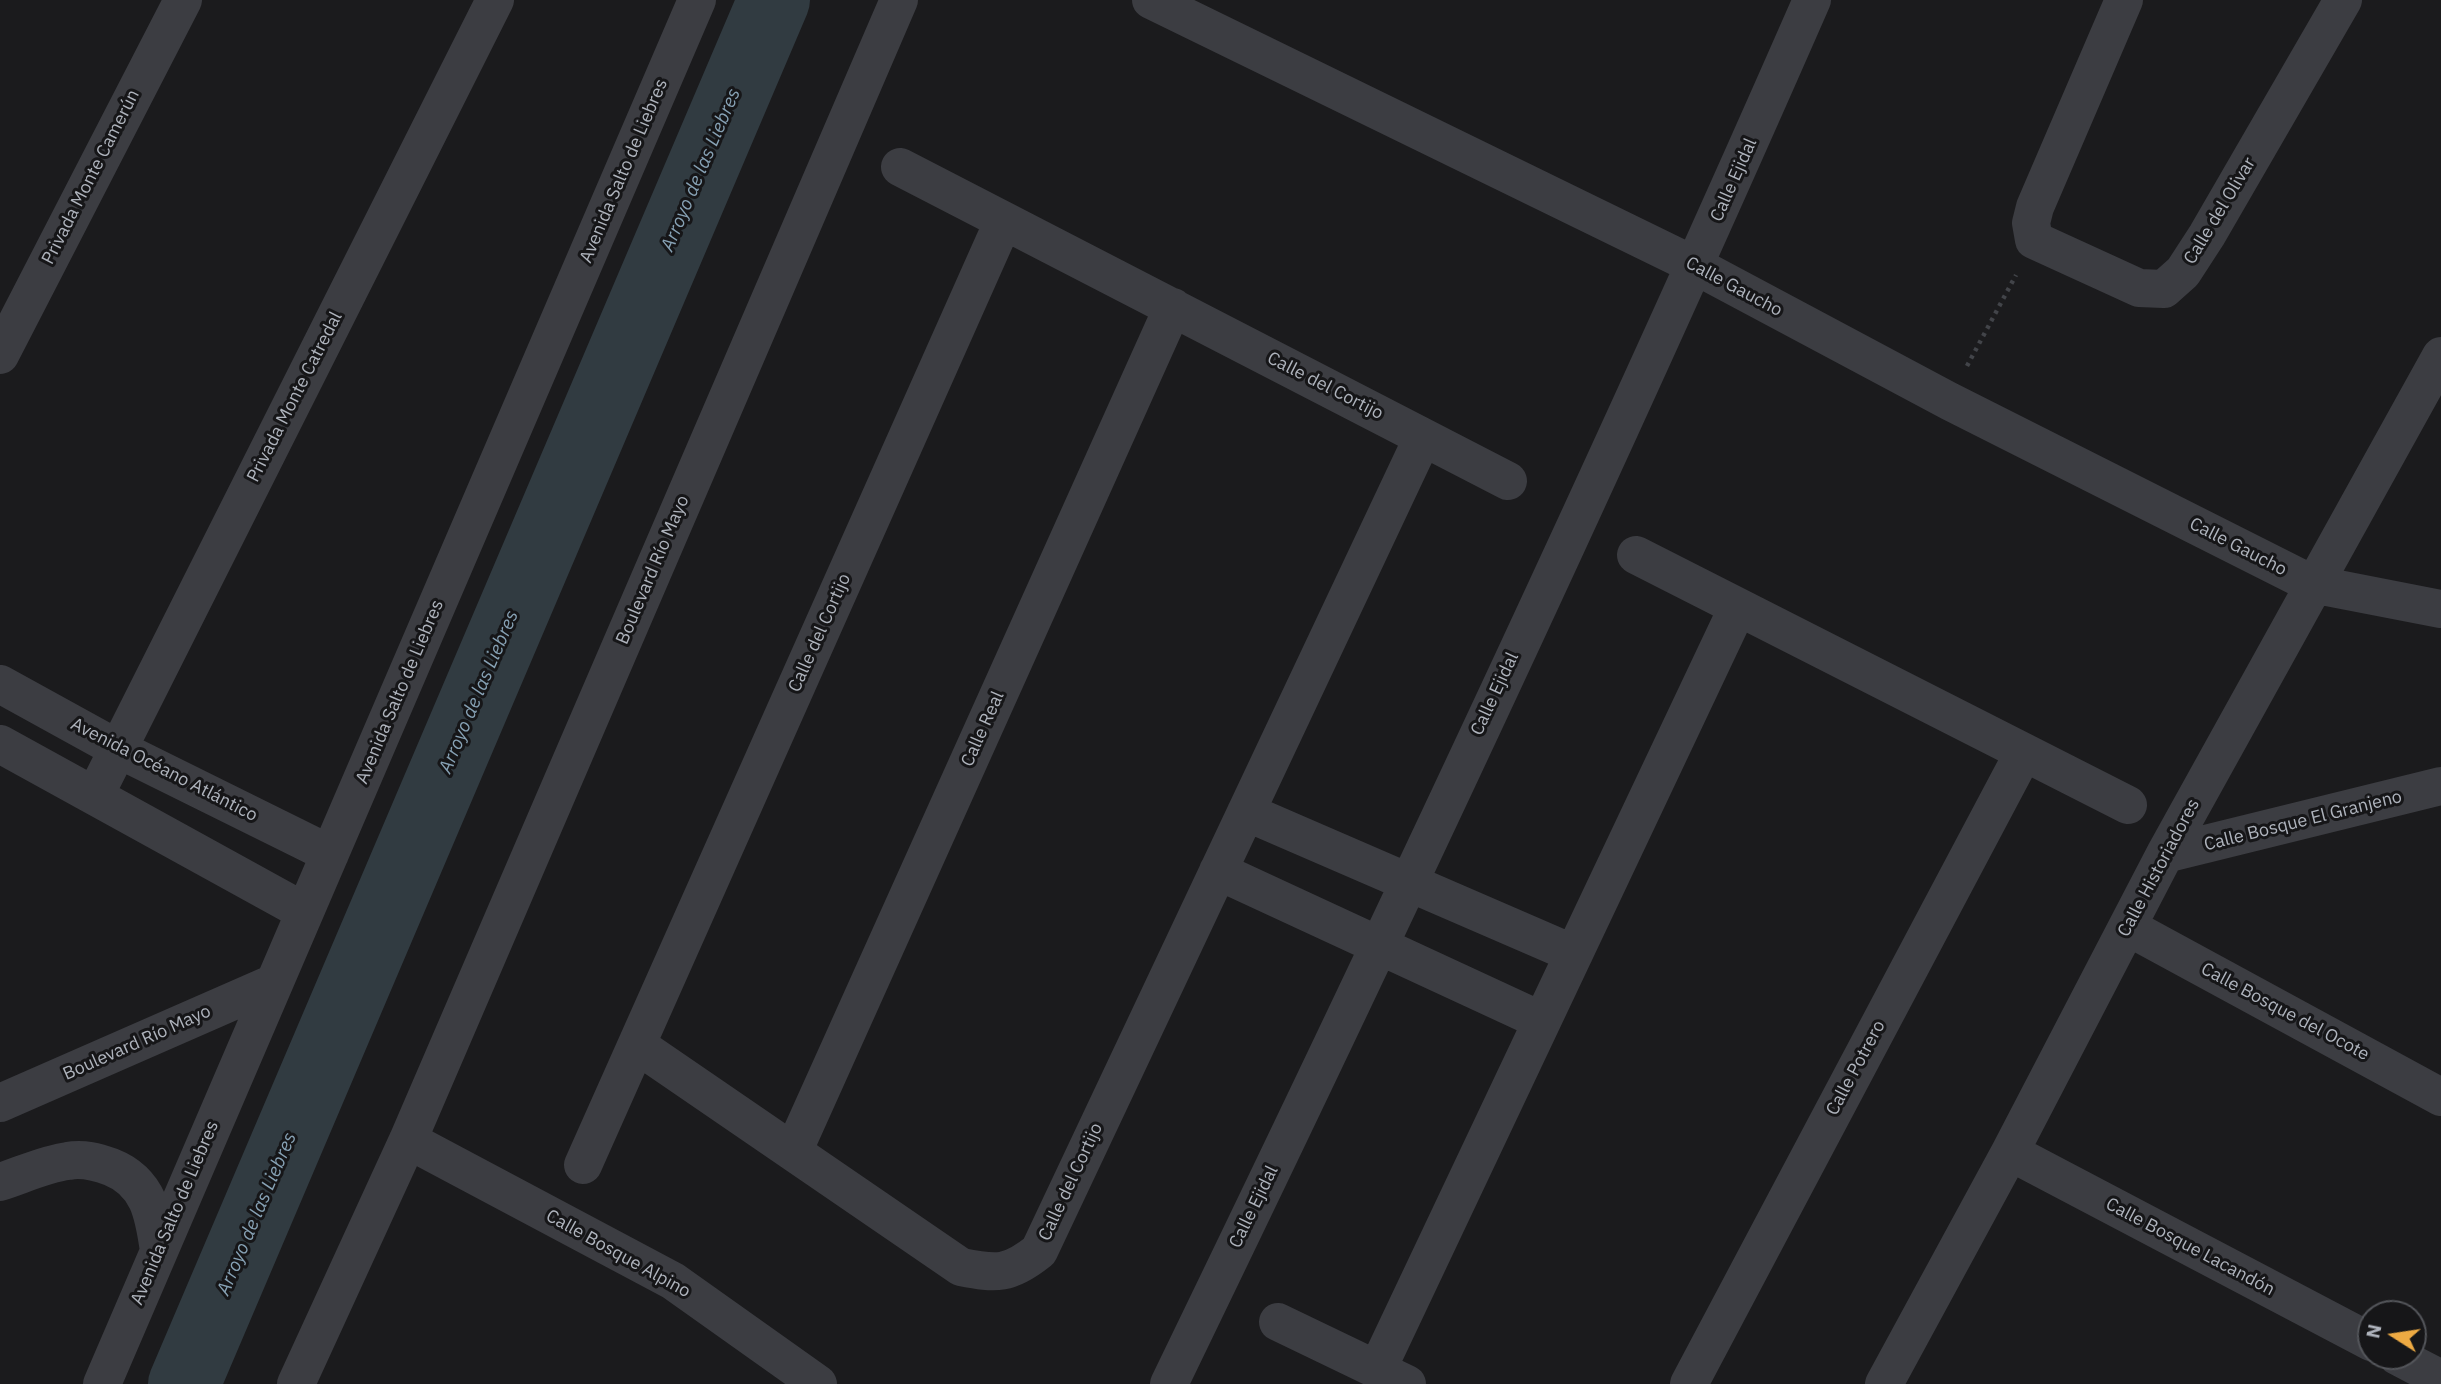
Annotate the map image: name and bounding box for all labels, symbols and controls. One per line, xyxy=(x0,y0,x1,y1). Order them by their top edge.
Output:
street label: Avenida Salto de Liebres xyxy=(575,76,673,266)
water label: Arroyo de las Liebres xyxy=(656,85,746,255)
street label: Privada Monte Camerún xyxy=(38,86,144,268)
street label: Calle Ejidal xyxy=(1706,135,1762,225)
street label: Calle del Olivar xyxy=(2180,154,2260,268)
street label: Calle Gaucho xyxy=(1682,253,1786,321)
street label: Privada Monte Catredal xyxy=(243,308,347,486)
street label: Calle del Cortijo xyxy=(1263,347,1387,425)
street label: Boulevard Río Mayo xyxy=(612,492,694,648)
street label: Calle Gaucho xyxy=(2186,513,2290,581)
street label: Calle del Cortijo xyxy=(784,570,856,696)
street label: Avenida Salto de Liebres xyxy=(351,597,449,787)
water label: Arroyo de las Liebres xyxy=(434,607,524,777)
street label: Calle Ejidal xyxy=(1466,649,1524,739)
street label: Calle Real xyxy=(957,688,1009,770)
street label: Avenida Océano Atlántico xyxy=(67,713,261,827)
street label: Calle Bosque El Granjeno xyxy=(2202,786,2404,856)
street label: Calle Historiadores xyxy=(2113,795,2205,941)
street label: Calle Bosque del Ocote xyxy=(2197,958,2373,1066)
street label: Boulevard Río Mayo xyxy=(60,1001,214,1085)
street label: Calle Potrero xyxy=(1822,1017,1890,1119)
street label: Avenida Salto de Liebres xyxy=(126,1118,224,1308)
street label: Calle del Cortijo xyxy=(1034,1120,1108,1244)
water label: Arroyo de las Liebres xyxy=(212,1129,302,1299)
street label: Calle Ejidal xyxy=(1225,1162,1283,1252)
street label: Calle Bosque Lacandón xyxy=(2102,1193,2278,1301)
street label: Calle Bosque Alpino xyxy=(542,1205,694,1303)
north arrow xyxy=(2357,1300,2427,1370)
text: N xyxy=(2360,1322,2387,1340)

